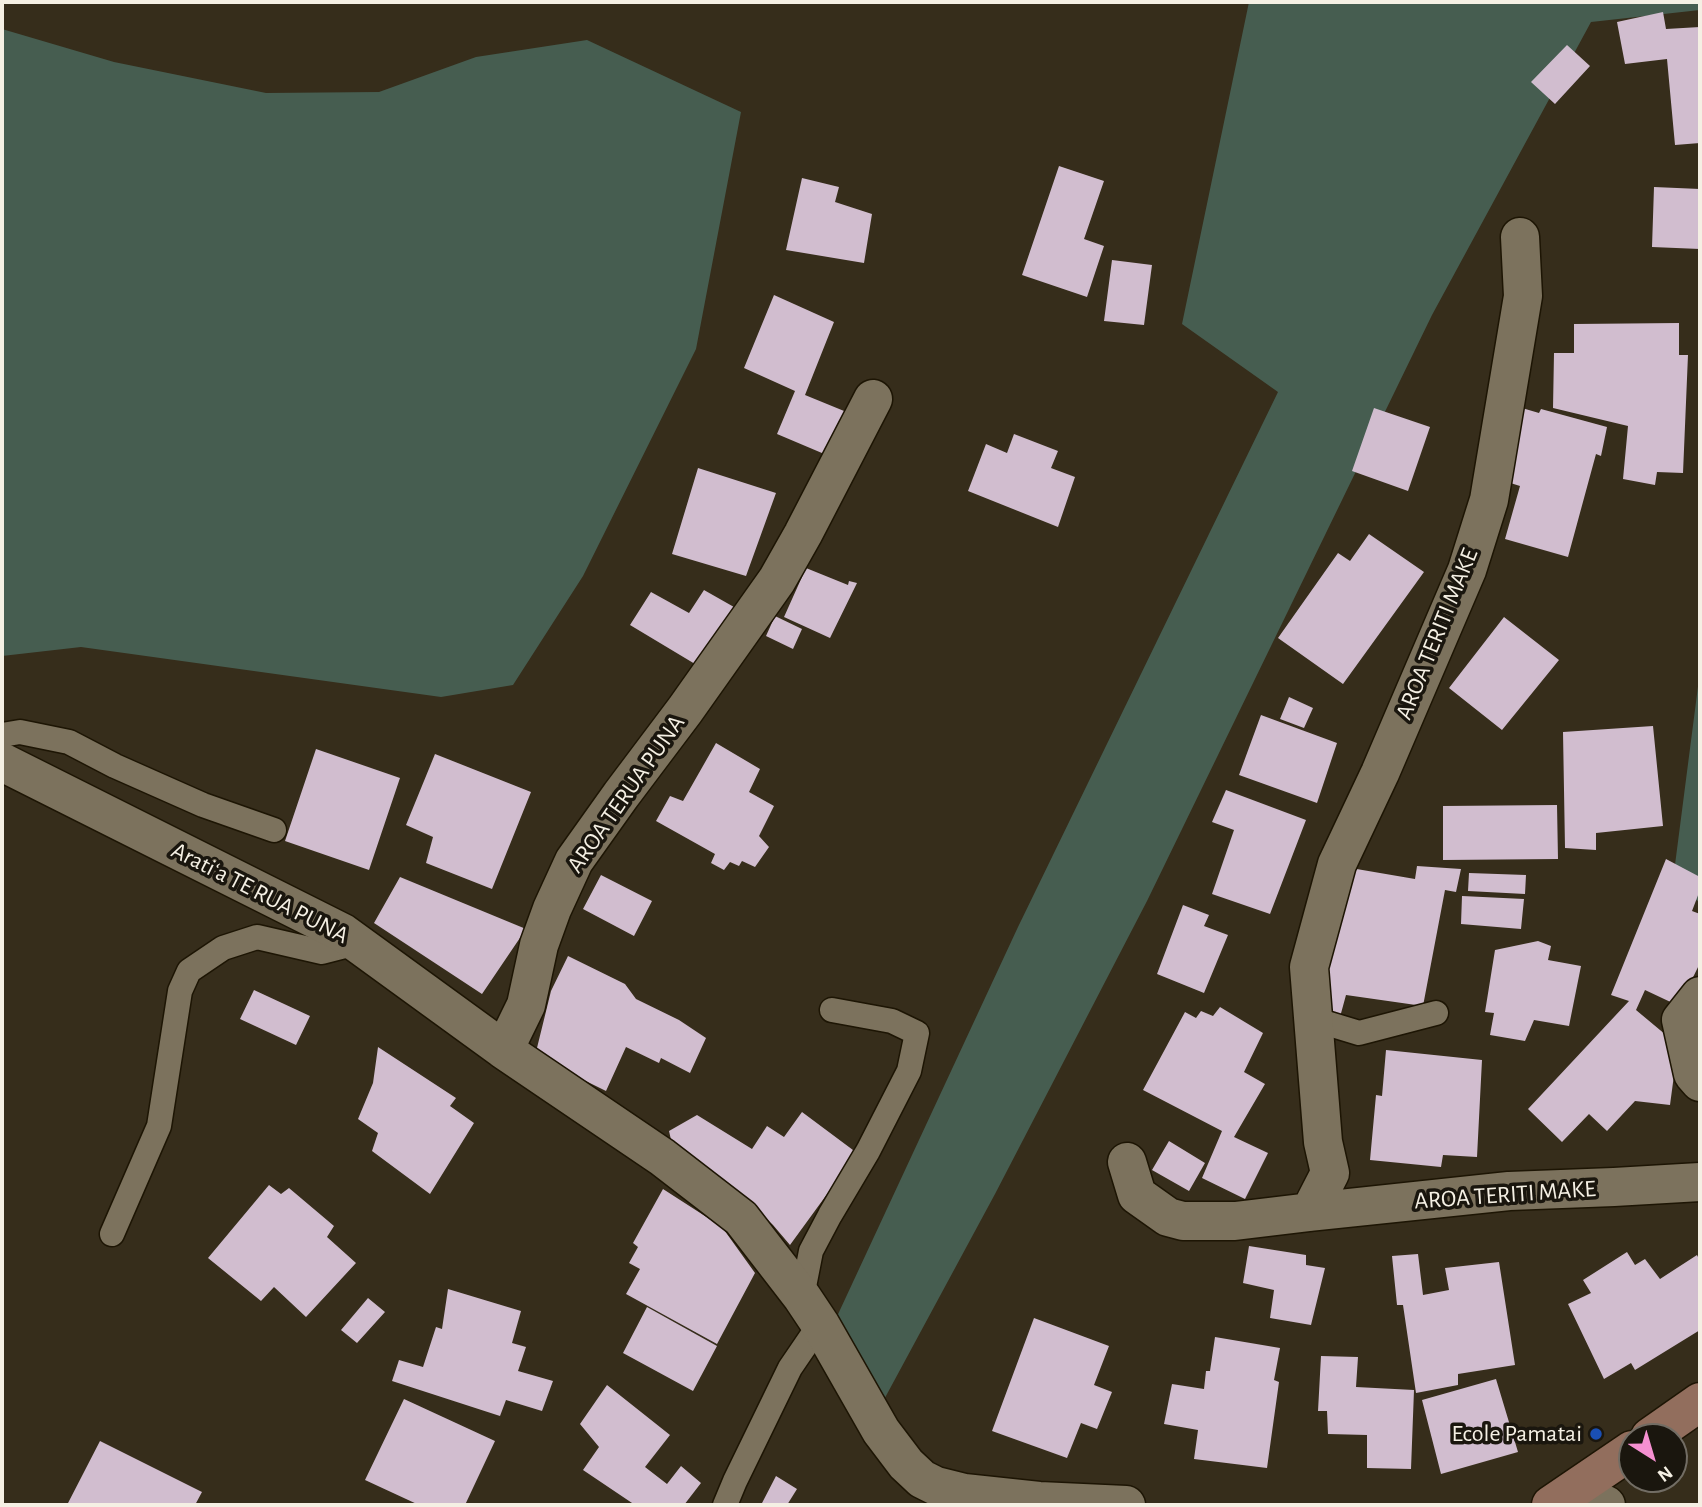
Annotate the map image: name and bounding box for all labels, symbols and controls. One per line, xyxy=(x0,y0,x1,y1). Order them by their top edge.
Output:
street label: AROA TERITI MAKE xyxy=(1390,544,1484,724)
street label: AROA TERUA PUNA xyxy=(561,710,691,878)
street label: Aratiʻa TE RUA PUNA xyxy=(167,836,353,950)
street label: AROA TERITI MAKE xyxy=(1413,1174,1597,1216)
place label: Ecole Pamatai xyxy=(1452,1420,1582,1448)
north arrow xyxy=(1618,1423,1688,1493)
marker: Ecole Pamatai xyxy=(1588,1426,1604,1442)
text: N xyxy=(1654,1462,1676,1485)

